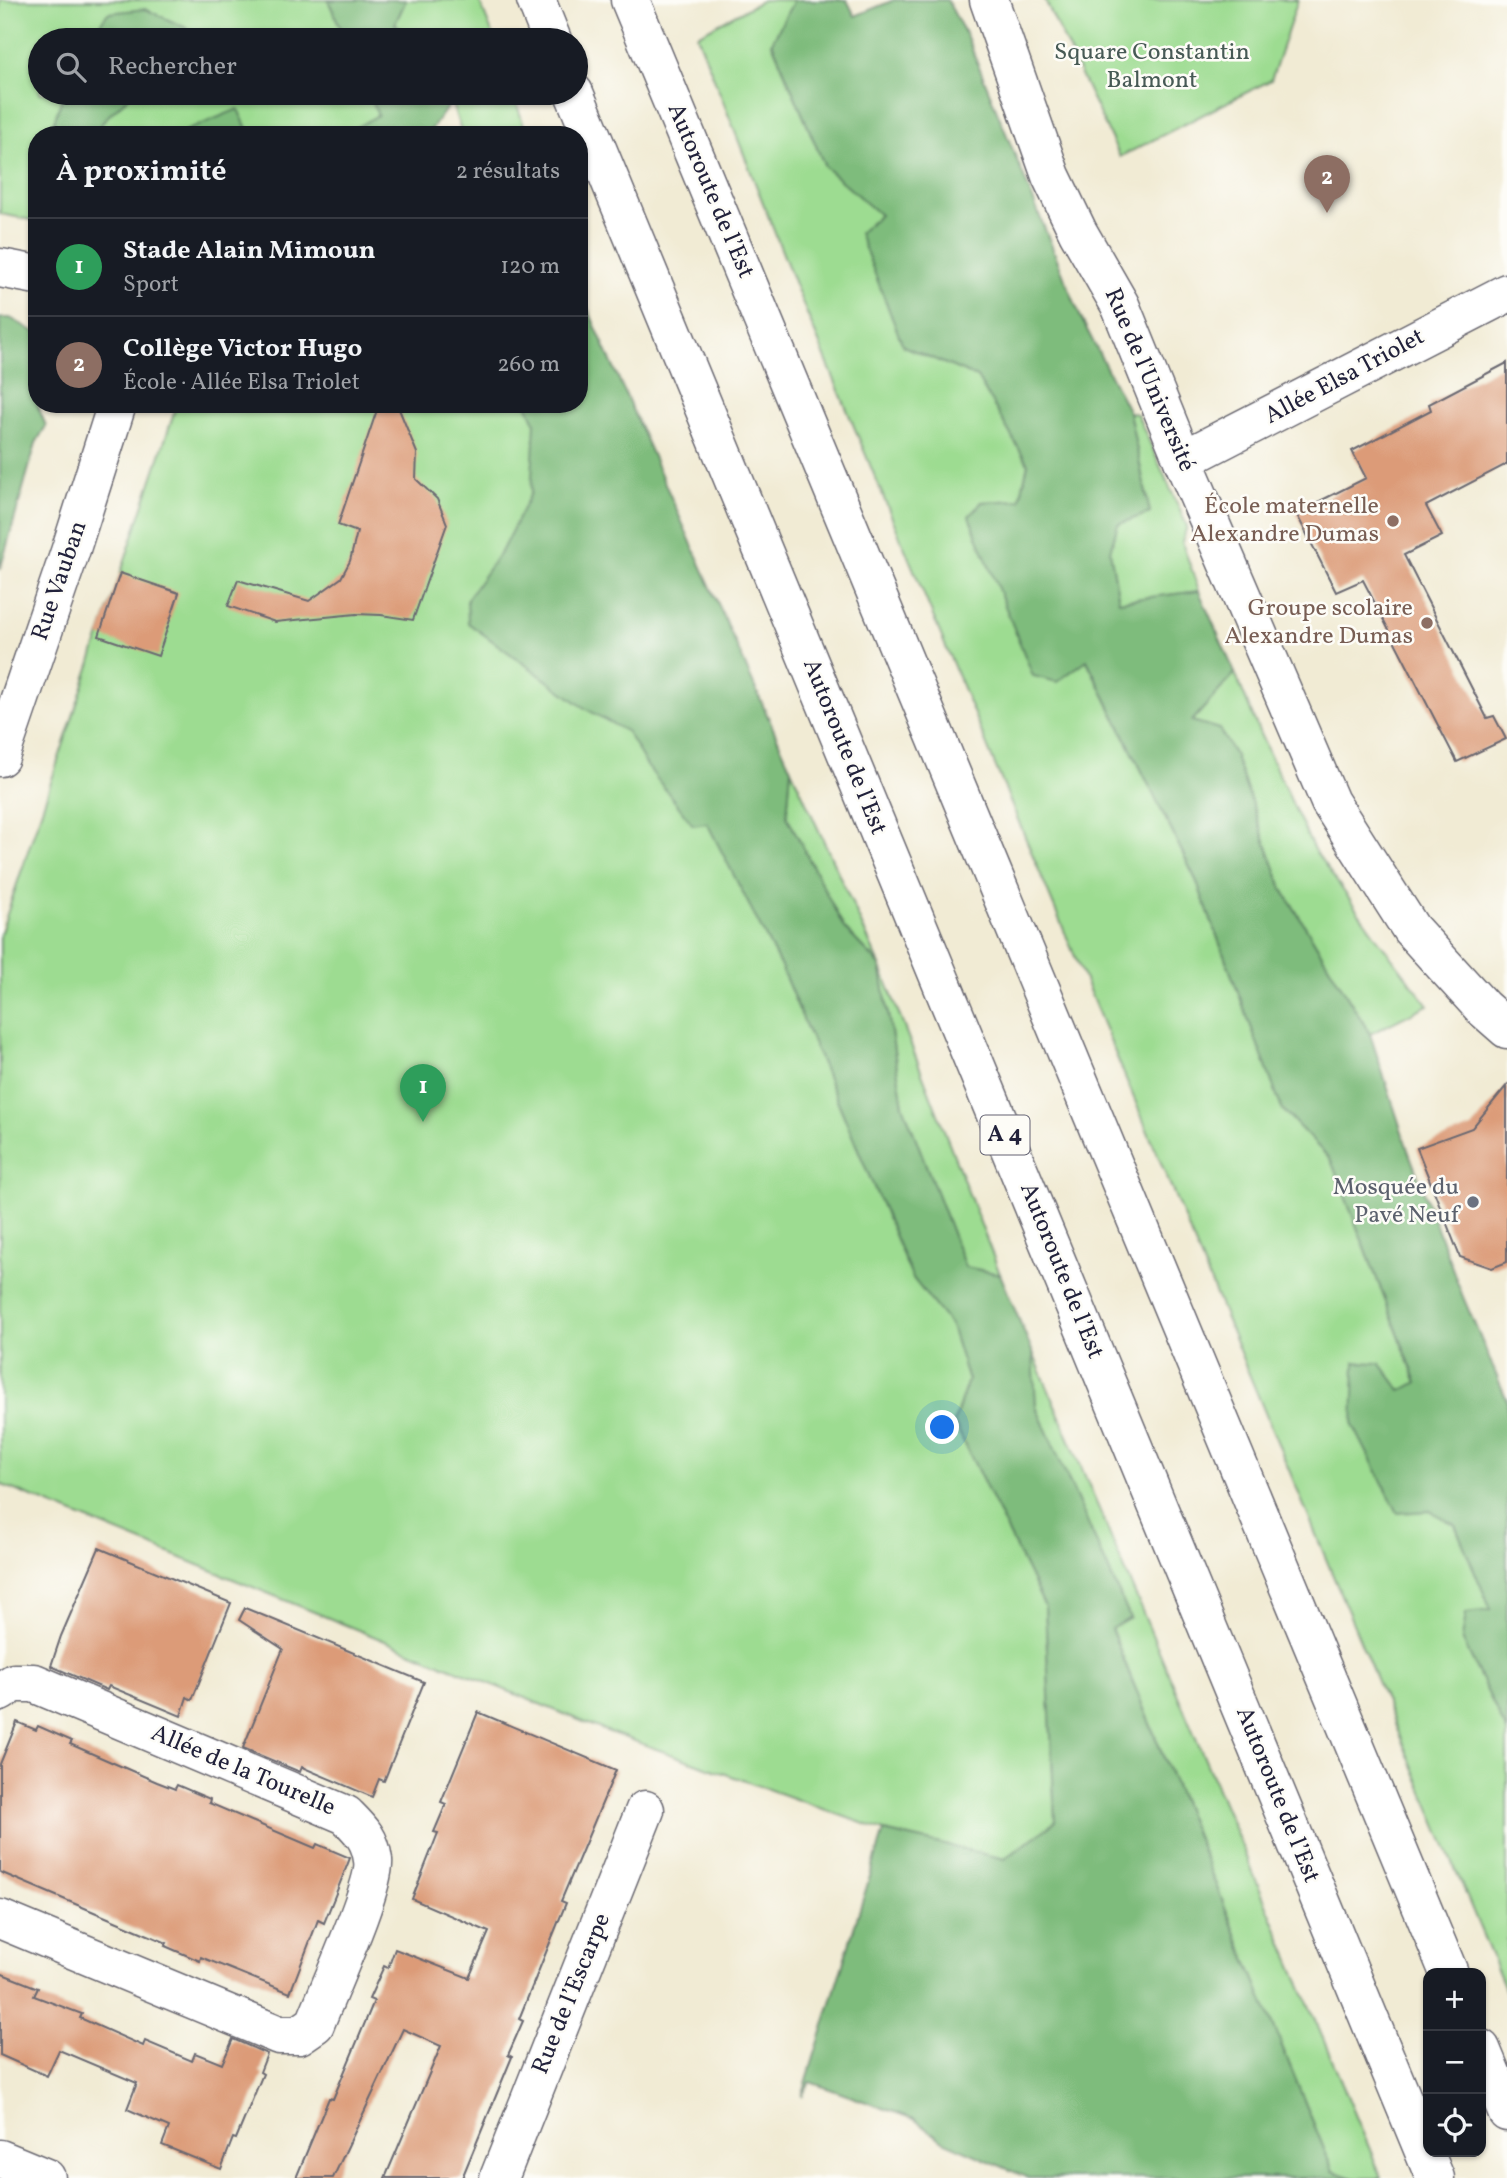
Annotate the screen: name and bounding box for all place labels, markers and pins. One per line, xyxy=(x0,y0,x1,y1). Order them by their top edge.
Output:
pin: 2 xyxy=(1304,155,1350,213)
place label: École maternelle Alexandre Dumas xyxy=(1190,490,1379,552)
marker: École maternelle Alexandre Dumas xyxy=(1385,513,1401,529)
place label: Groupe scolaire Alexandre Dumas xyxy=(1224,592,1413,654)
marker: Groupe scolaire Alexandre Dumas xyxy=(1419,615,1435,631)
pin: 1 xyxy=(400,1064,446,1122)
place label: Mosquée du Pavé Neuf xyxy=(1333,1171,1462,1233)
marker: Mosquée du Pavé Neuf xyxy=(1465,1194,1481,1210)

